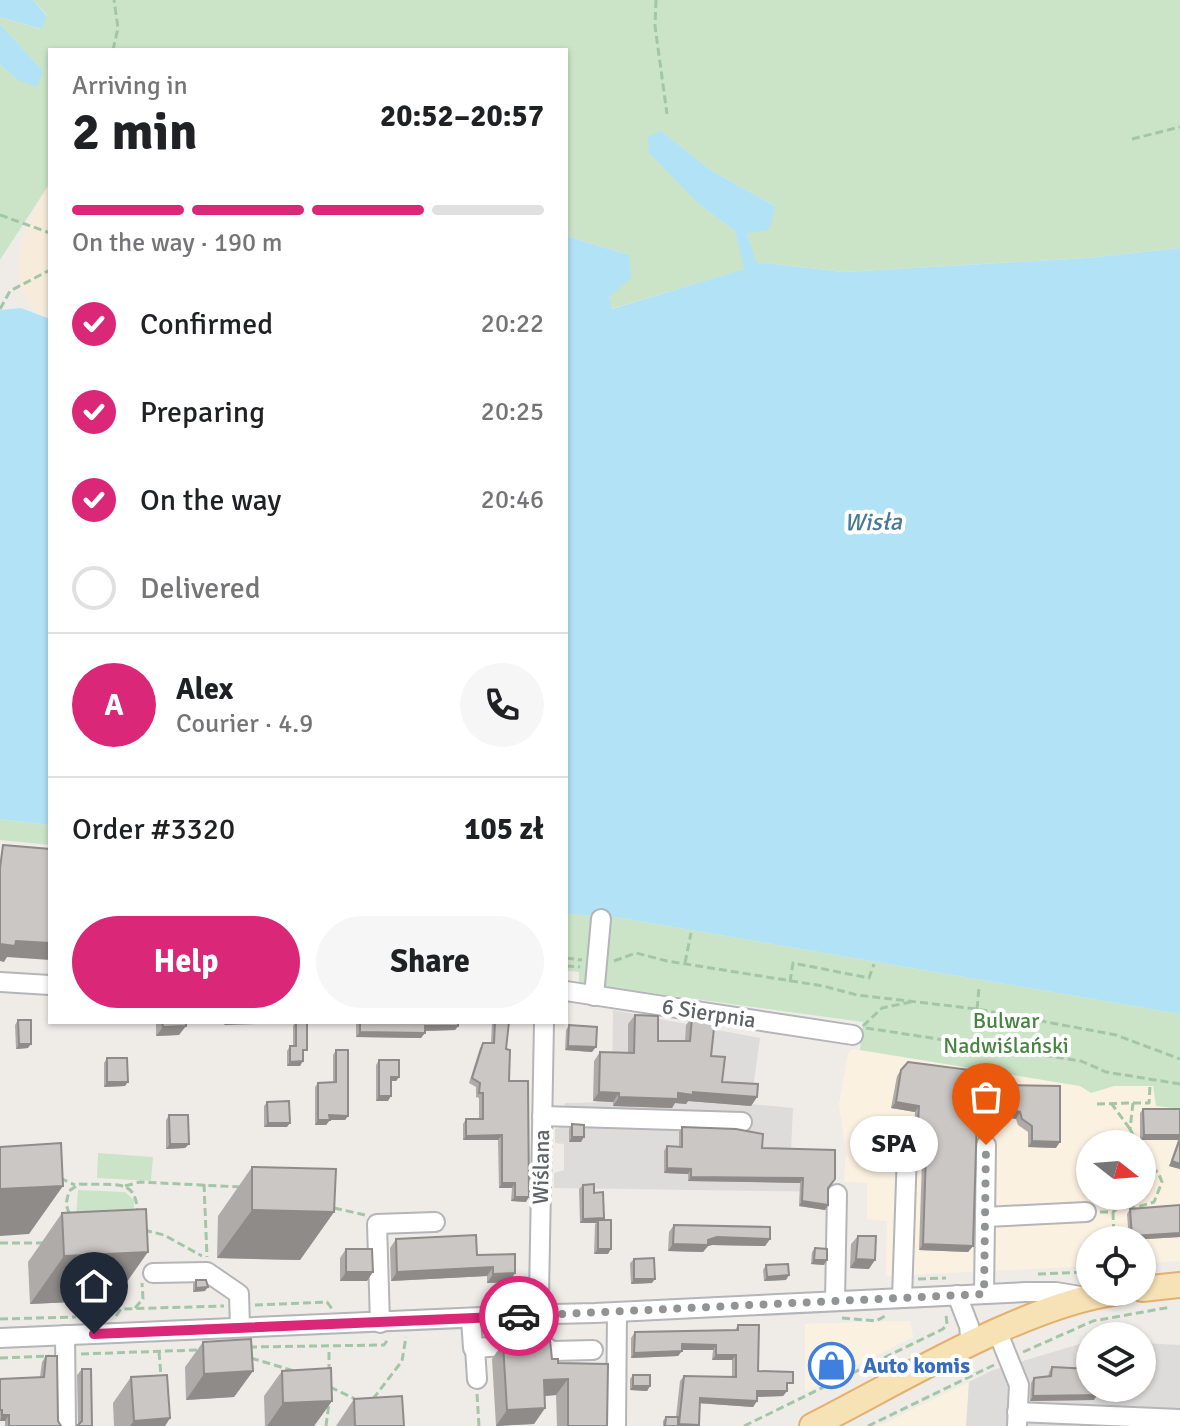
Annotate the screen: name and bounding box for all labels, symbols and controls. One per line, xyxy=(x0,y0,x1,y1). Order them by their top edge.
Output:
text: Arriving in xyxy=(72,70,188,102)
text: 20:52–20:57 xyxy=(380,98,544,135)
text: 2 min xyxy=(72,100,198,164)
text: On the way · 190 m xyxy=(72,227,282,259)
icon: check xyxy=(72,302,116,346)
text: Confirmed xyxy=(140,306,273,343)
text: 20:22 xyxy=(481,308,544,340)
icon: check xyxy=(72,390,116,434)
text: Preparing xyxy=(140,394,265,431)
text: 20:25 xyxy=(481,396,544,428)
icon: check xyxy=(72,478,116,522)
text: On the way xyxy=(140,482,281,519)
text: 20:46 xyxy=(481,484,544,516)
water label: Wisła xyxy=(844,506,903,538)
text: Delivered xyxy=(140,570,261,607)
button: phone xyxy=(460,663,544,747)
text: Alex xyxy=(176,671,233,708)
text: A xyxy=(104,687,124,724)
text: Courier · 4.9 xyxy=(176,708,313,740)
text: Order #3320 xyxy=(72,811,235,848)
text: 105 zł xyxy=(464,811,544,848)
button: Help xyxy=(72,916,300,1008)
button: Share xyxy=(316,916,544,1008)
street label: 6 Sierpnia xyxy=(660,992,758,1034)
park label: Bulwar Nadwiślański xyxy=(943,1007,1069,1059)
pin xyxy=(952,1063,1020,1145)
icon: bag xyxy=(964,1075,1008,1119)
callout: SPA xyxy=(850,1117,938,1173)
text: SPA xyxy=(872,1128,916,1160)
street label: Wiślana xyxy=(527,1129,555,1205)
north arrow xyxy=(1076,1130,1156,1210)
map controls xyxy=(1076,1130,1156,1402)
button: locate xyxy=(1076,1226,1156,1306)
pin xyxy=(60,1252,128,1334)
icon: home xyxy=(72,1264,116,1308)
courier xyxy=(479,1276,559,1356)
icon: car xyxy=(497,1294,541,1338)
button: layers xyxy=(1076,1322,1156,1402)
shop icon: Auto komis xyxy=(808,1341,856,1389)
place label: Auto komis xyxy=(863,1352,970,1379)

